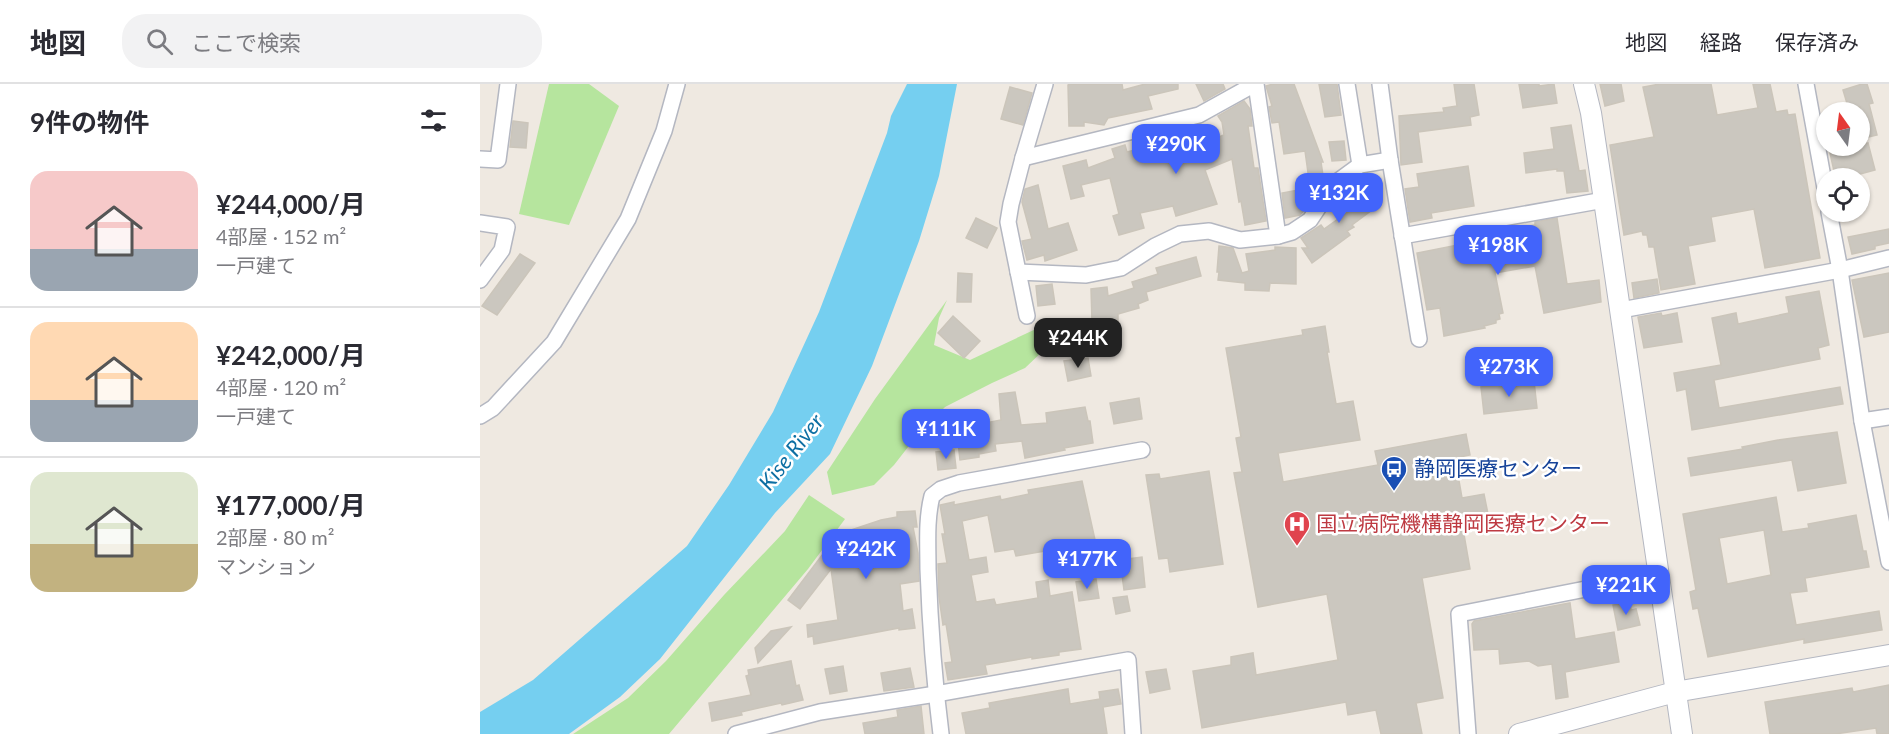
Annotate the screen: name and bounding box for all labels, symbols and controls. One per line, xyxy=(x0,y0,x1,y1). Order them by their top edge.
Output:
search box xyxy=(122,14,542,68)
text: 地図 xyxy=(30,25,86,59)
icon: search xyxy=(143,25,176,58)
text: ここで検索 xyxy=(191,29,301,56)
text: 地図 xyxy=(1625,29,1667,54)
text: 経路 xyxy=(1700,29,1742,54)
text: 保存済み xyxy=(1775,29,1859,54)
north arrow xyxy=(1816,102,1870,156)
map controls xyxy=(1816,102,1870,222)
icon: filters xyxy=(417,104,450,137)
text: 9件の物件 xyxy=(30,106,149,138)
pin: ¥290K xyxy=(1134,124,1218,175)
text: ¥290K xyxy=(1146,131,1206,155)
button: locate xyxy=(1816,168,1870,222)
pin: ¥132K xyxy=(1297,173,1381,224)
text: ¥132K xyxy=(1309,180,1369,204)
text: ¥244,000/月 xyxy=(216,188,366,220)
icon: home xyxy=(78,195,150,267)
text: 4部屋 · 152 m² xyxy=(216,224,346,248)
pin: ¥198K xyxy=(1456,225,1540,276)
text: ¥198K xyxy=(1468,232,1528,256)
text: 一戸建て xyxy=(216,253,296,277)
pin: ¥244K xyxy=(1036,318,1120,369)
text: ¥244K xyxy=(1048,325,1108,349)
text: ¥242,000/月 xyxy=(216,339,366,371)
icon: home xyxy=(78,346,150,418)
pin: ¥273K xyxy=(1467,347,1551,398)
text: ¥273K xyxy=(1479,354,1539,378)
text: 4部屋 · 120 m² xyxy=(216,375,346,399)
text: 一戸建て xyxy=(216,404,296,428)
water label: Kise River xyxy=(753,408,829,495)
pin: ¥111K xyxy=(904,409,988,460)
text: ¥111K xyxy=(916,416,976,440)
bus stop icon: 静岡医療センター xyxy=(1379,454,1409,492)
place label: 静岡医療センター xyxy=(1414,455,1582,480)
text: ¥177,000/月 xyxy=(216,489,366,521)
icon: home xyxy=(78,496,150,568)
hospital icon: 国立病院機構静岡医療センター xyxy=(1282,509,1312,547)
place label: 国立病院機構静岡医療センター xyxy=(1316,510,1610,535)
text: 2部屋 · 80 m² xyxy=(216,525,335,549)
pin: ¥242K xyxy=(824,529,908,580)
text: ¥242K xyxy=(836,536,896,560)
pin: ¥177K xyxy=(1045,539,1129,590)
text: ¥177K xyxy=(1057,546,1117,570)
text: マンション xyxy=(216,554,316,578)
pin: ¥221K xyxy=(1584,565,1668,616)
text: ¥221K xyxy=(1596,572,1656,596)

